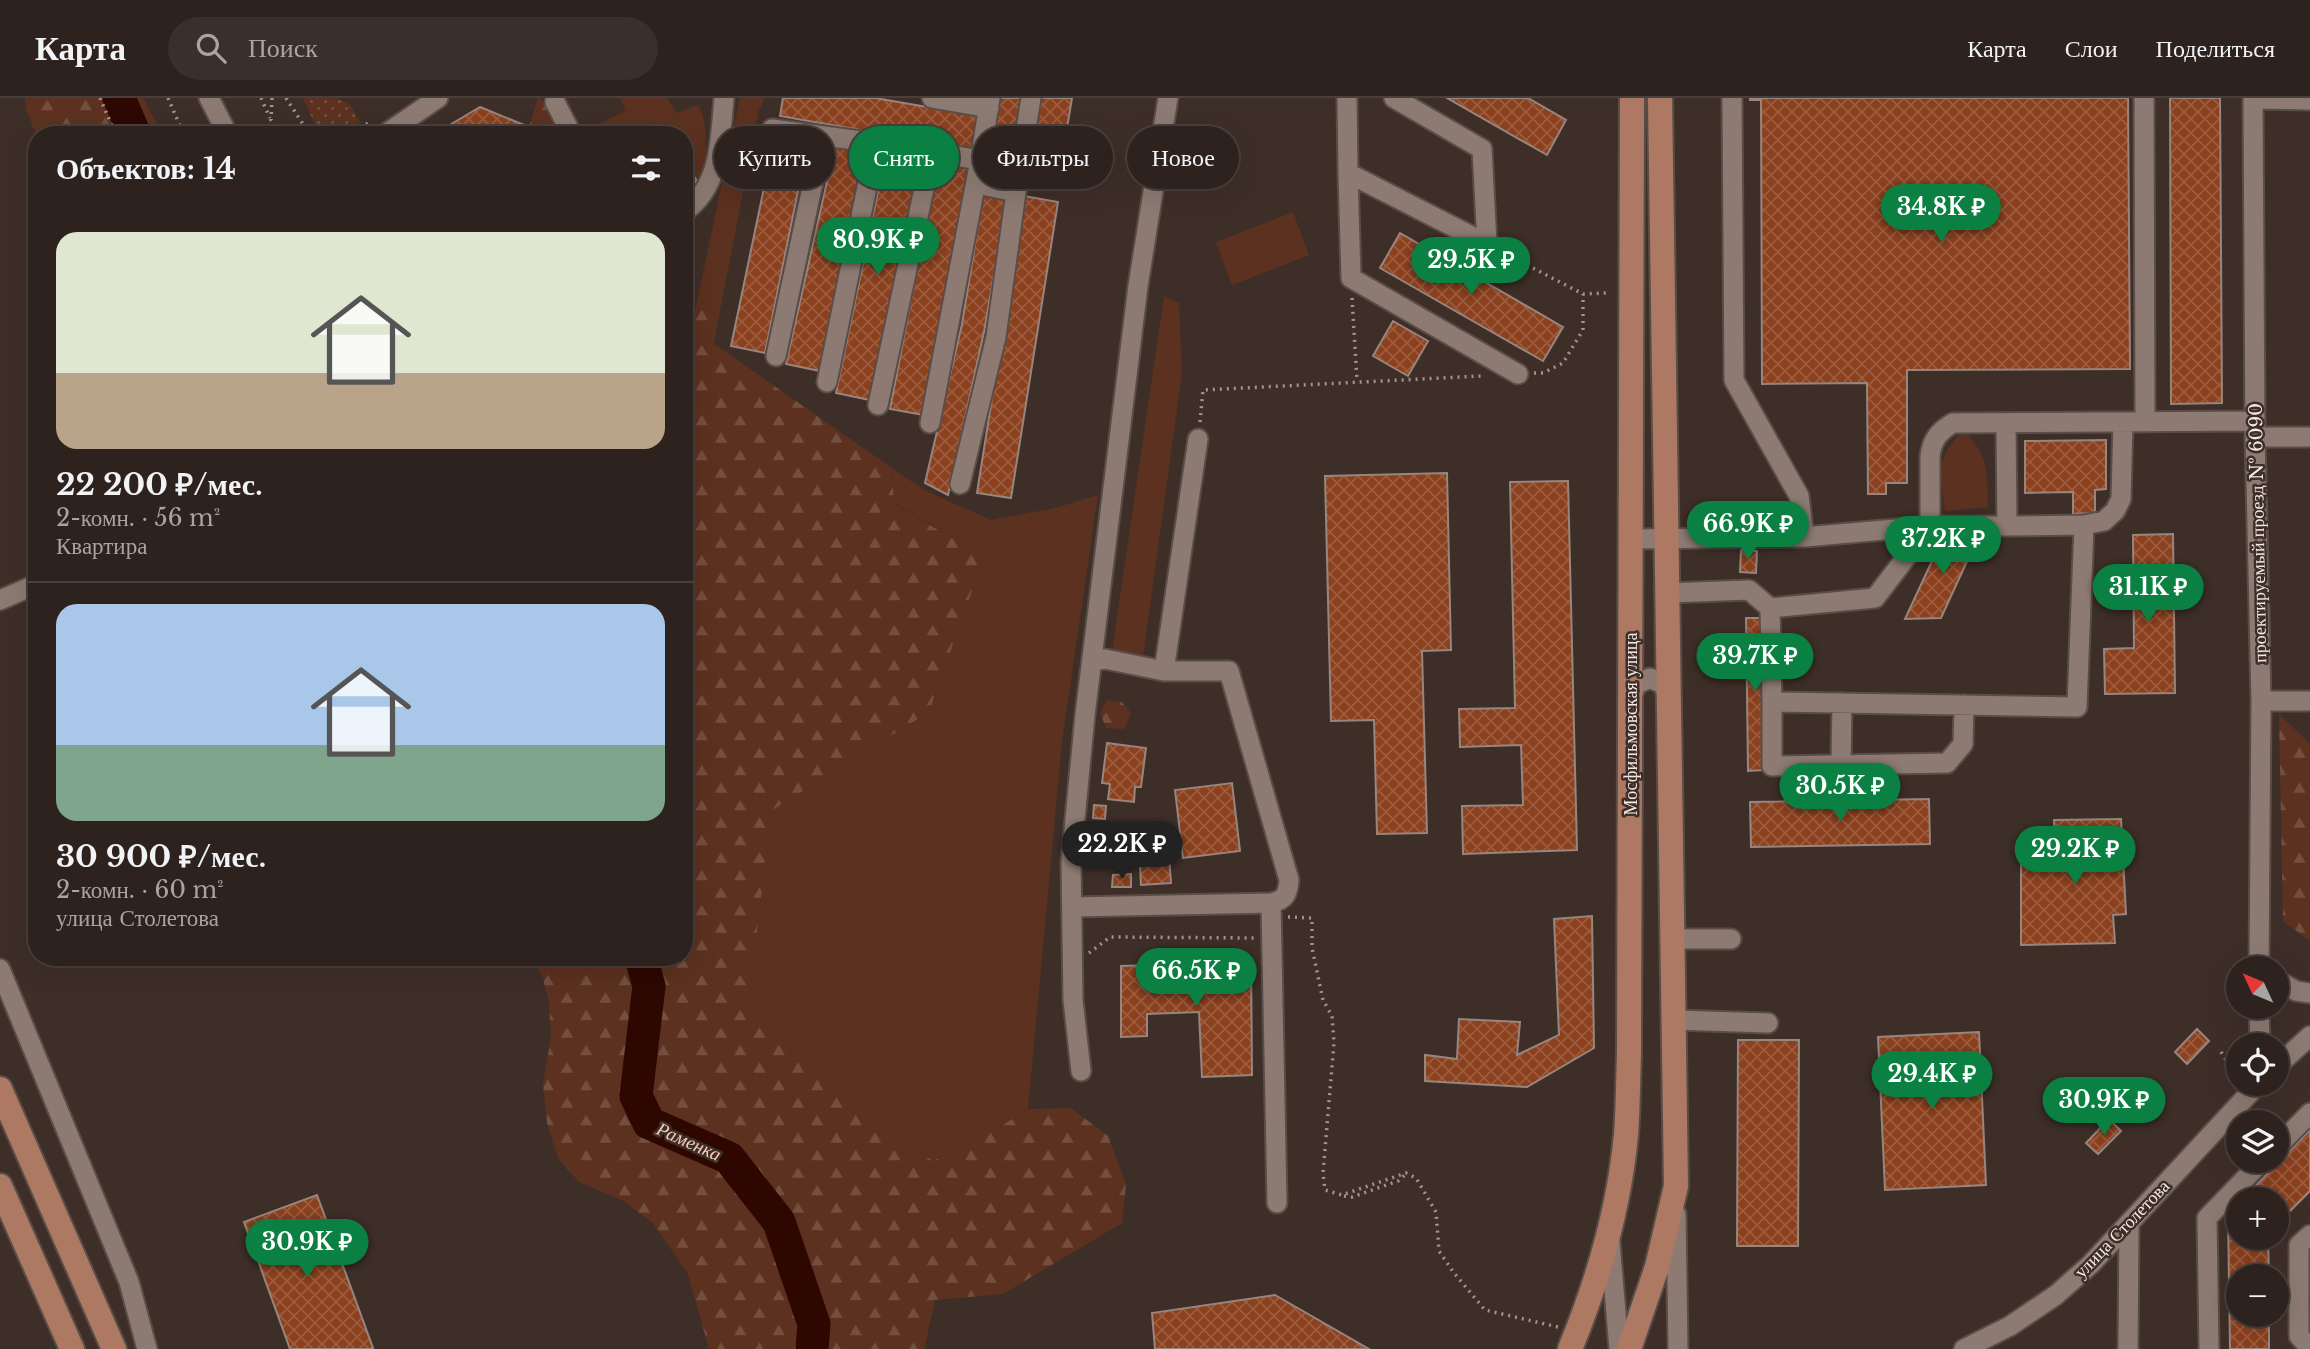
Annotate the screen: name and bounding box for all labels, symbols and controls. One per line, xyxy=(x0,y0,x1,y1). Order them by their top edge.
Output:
search box xyxy=(168,17,658,80)
text: Карта xyxy=(35,28,126,69)
icon: search xyxy=(192,29,230,67)
text: Поиск xyxy=(248,32,318,64)
text: Карта xyxy=(1967,34,2027,63)
text: Слои xyxy=(2065,34,2118,63)
text: Поделиться xyxy=(2156,34,2275,63)
chip: Купить xyxy=(714,126,835,189)
chip: Снять xyxy=(849,126,959,189)
chip: Фильтры xyxy=(973,126,1113,189)
chip: Новое xyxy=(1127,126,1239,189)
icon: filters xyxy=(627,149,665,187)
text: Объектов: 14 xyxy=(56,150,236,187)
pin: 34.8K ₽ xyxy=(1876,184,2006,244)
text: 34.8K ₽ xyxy=(1897,193,1985,221)
pin: 80.9K ₽ xyxy=(813,218,943,277)
text: 80.9K ₽ xyxy=(833,226,923,254)
pin: 29.5K ₽ xyxy=(1406,238,1536,297)
text: 29.5K ₽ xyxy=(1427,246,1515,274)
icon: home xyxy=(298,277,424,403)
street label: проектируемый проезд № 6090 xyxy=(2245,403,2271,663)
text: 22 200 ₽/мес. xyxy=(56,466,263,503)
pin: 66.9K ₽ xyxy=(1683,502,1813,561)
text: 2-комн. · 56 m² xyxy=(56,504,220,532)
text: 66.9K ₽ xyxy=(1703,510,1793,538)
pin: 37.2K ₽ xyxy=(1878,517,2008,576)
text: 37.2K ₽ xyxy=(1901,525,1985,553)
text: Квартира xyxy=(56,532,147,560)
pin: 31.1K ₽ xyxy=(2083,564,2213,624)
text: 31.1K ₽ xyxy=(2109,573,2187,601)
street label: Мосфильмовская улица xyxy=(1620,633,1642,815)
pin: 39.7K ₽ xyxy=(1690,634,1820,693)
text: 39.7K ₽ xyxy=(1712,642,1798,670)
icon: home xyxy=(298,649,424,775)
pin: 30.5K ₽ xyxy=(1775,764,1905,823)
text: 30.5K ₽ xyxy=(1795,772,1885,800)
pin: 22.2K ₽ xyxy=(1057,822,1187,881)
pin: 29.2K ₽ xyxy=(2010,826,2140,886)
text: 22.2K ₽ xyxy=(1078,830,1166,858)
text: 29.2K ₽ xyxy=(2031,835,2119,863)
text: 30 900 ₽/мес. xyxy=(56,838,266,875)
text: 2-комн. · 60 m² xyxy=(56,876,224,904)
text: улица Столетова xyxy=(56,904,219,932)
pin: 66.5K ₽ xyxy=(1131,948,1261,1008)
north arrow xyxy=(2226,956,2289,1018)
map controls xyxy=(2226,956,2289,1327)
text: 66.5K ₽ xyxy=(1152,957,1240,985)
button: locate xyxy=(2226,1033,2289,1096)
pin: 29.4K ₽ xyxy=(1867,1052,1997,1111)
text: 29.4K ₽ xyxy=(1887,1060,1977,1088)
pin: 30.9K ₽ xyxy=(2039,1077,2169,1137)
text: 30.9K ₽ xyxy=(2059,1086,2149,1114)
button: layers xyxy=(2226,1110,2289,1173)
water label: Раменка xyxy=(652,1117,725,1166)
street label: улица Столетова xyxy=(2070,1175,2174,1283)
button: + xyxy=(2226,1187,2289,1250)
pin: 30.9K ₽ xyxy=(242,1220,372,1279)
text: 30.9K ₽ xyxy=(262,1228,352,1256)
button: − xyxy=(2226,1264,2289,1327)

